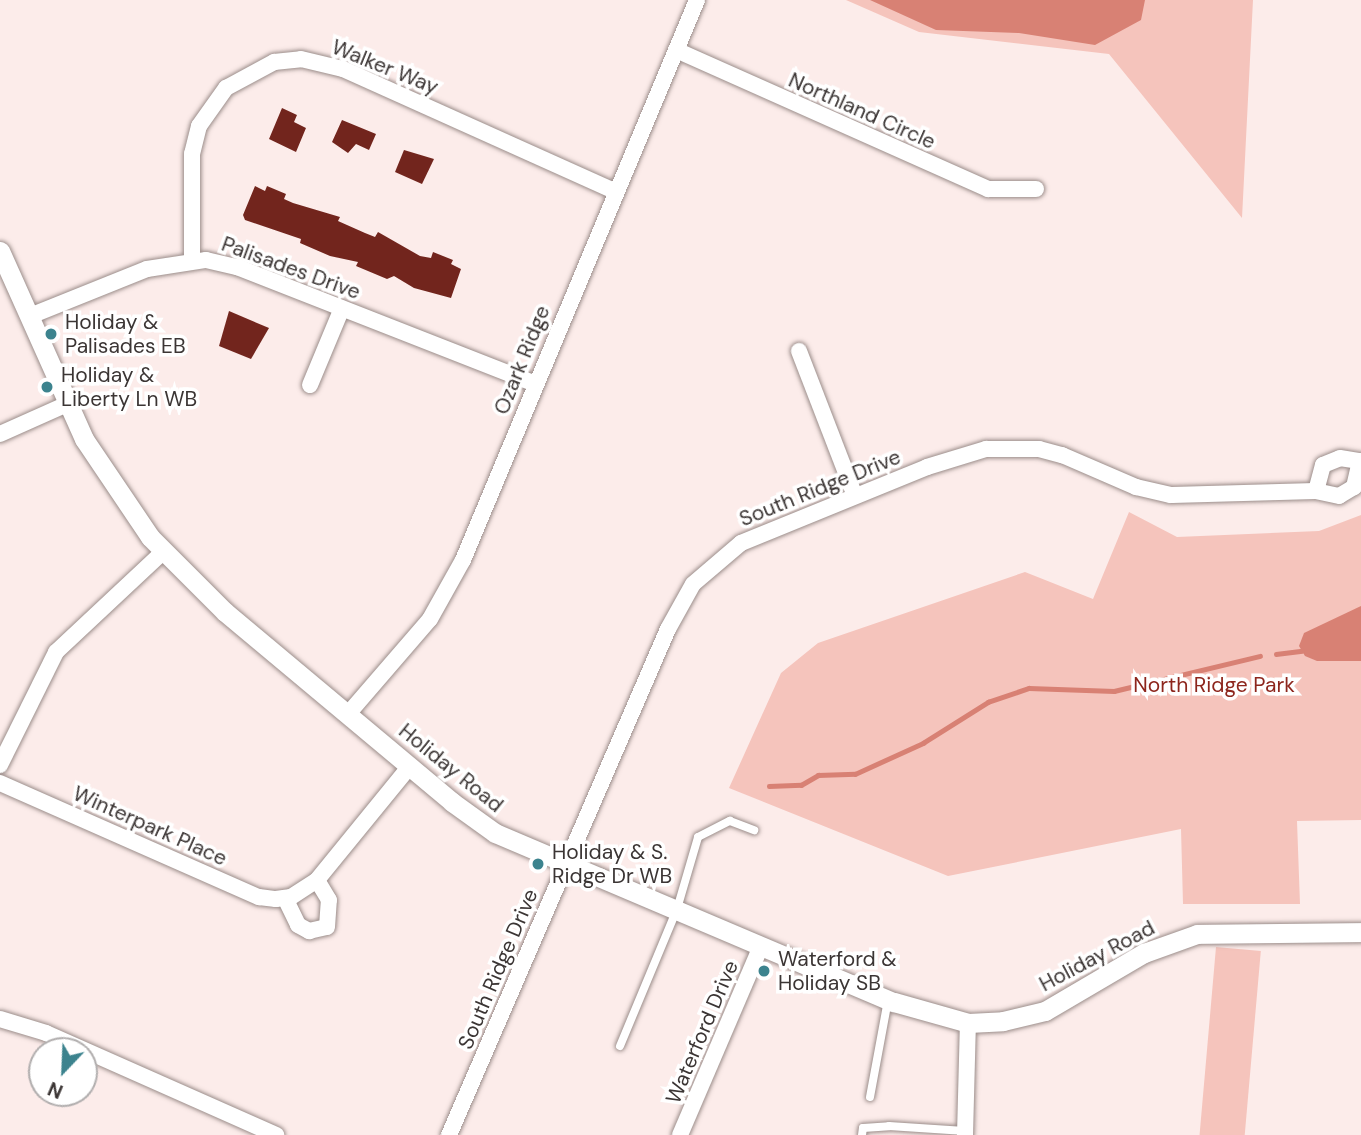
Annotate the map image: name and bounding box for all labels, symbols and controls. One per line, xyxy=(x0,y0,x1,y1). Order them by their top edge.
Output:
street label: Walker Way xyxy=(328,34,442,100)
street label: Northland Circle xyxy=(785,67,939,155)
street label: Palisades Drive xyxy=(218,231,364,305)
street label: Ozark Ridge xyxy=(489,302,555,418)
place label: Holiday & Palisades EB xyxy=(65,309,186,359)
marker: Holiday & Palisades EB xyxy=(43,326,59,342)
place label: Holiday & Liberty Ln WB xyxy=(61,362,197,412)
marker: Holiday & Liberty Ln WB xyxy=(39,379,55,395)
street label: South Ridge Drive xyxy=(736,444,904,532)
park label: North Ridge Park xyxy=(1133,672,1295,698)
street label: Holiday Road xyxy=(394,718,508,818)
street label: Winterpark Place xyxy=(69,781,231,871)
place label: Holiday & S. Ridge Dr WB xyxy=(552,839,672,889)
marker: Holiday & S. Ridge Dr WB xyxy=(530,856,546,872)
street label: South Ridge Drive xyxy=(453,885,543,1053)
street label: Holiday Road xyxy=(1035,915,1159,997)
place label: Waterford & Holiday SB xyxy=(778,946,897,996)
street label: Waterford Drive xyxy=(660,957,744,1107)
marker: Waterford & Holiday SB xyxy=(756,963,772,979)
north arrow xyxy=(28,1037,98,1107)
text: N xyxy=(44,1076,67,1104)

